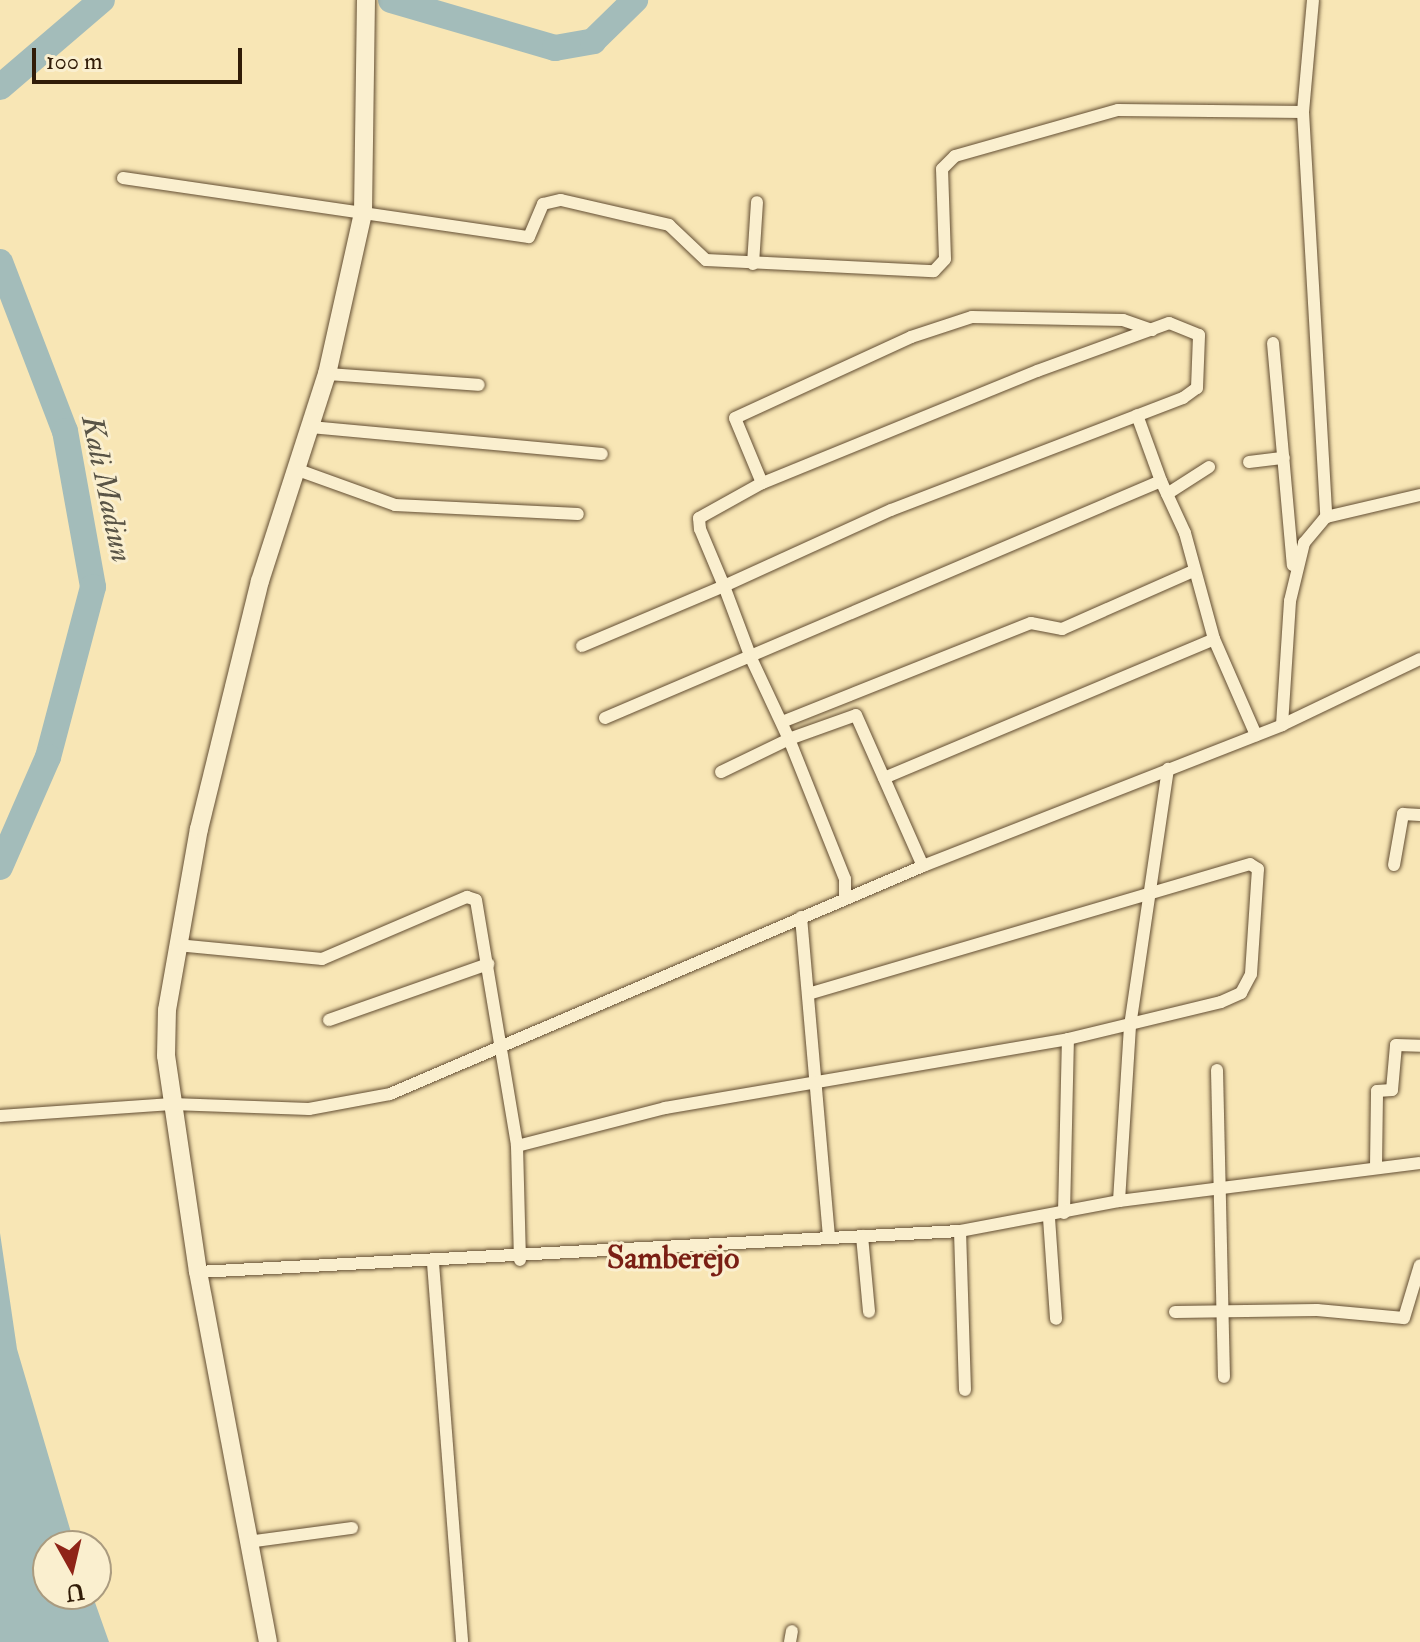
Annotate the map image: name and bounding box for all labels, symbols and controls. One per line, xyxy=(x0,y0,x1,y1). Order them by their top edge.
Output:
scale bar xyxy=(36,32,246,82)
text: 100 m xyxy=(46,46,103,77)
water label: Kali Madiun xyxy=(73,412,139,566)
district label: Samberejo xyxy=(607,1239,739,1277)
north arrow xyxy=(32,1530,112,1610)
text: U xyxy=(64,1577,86,1607)

